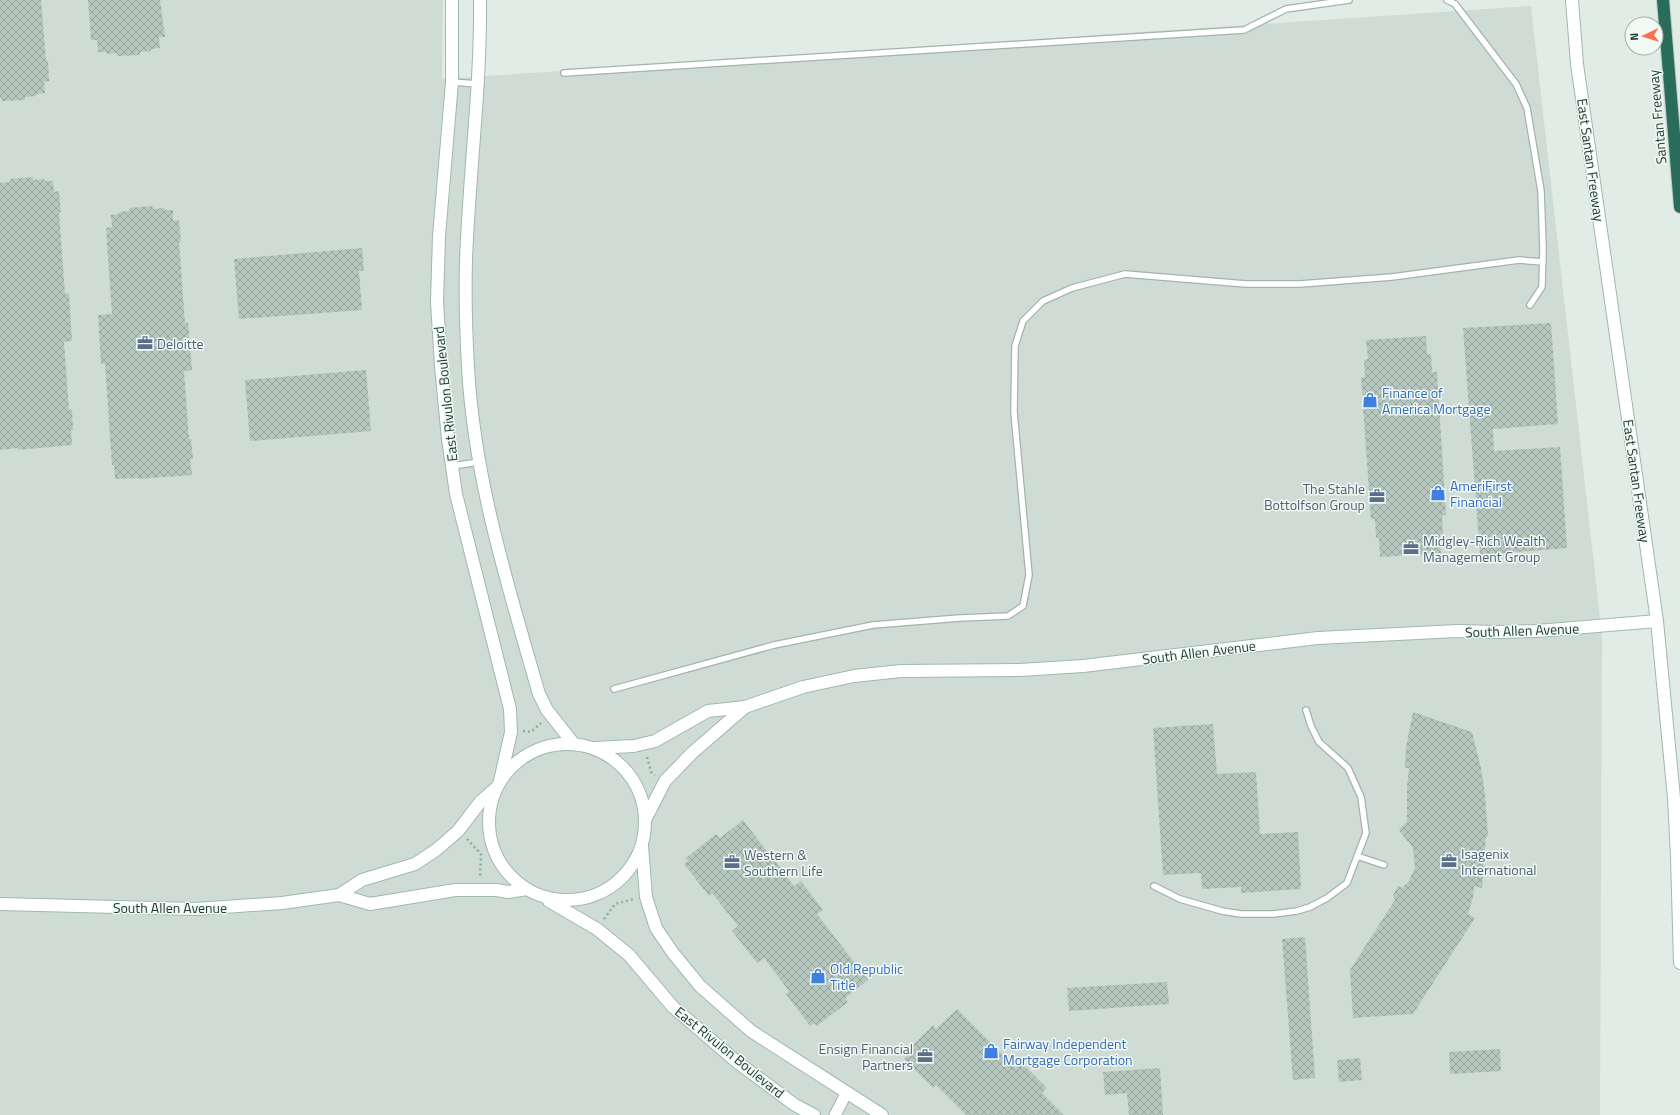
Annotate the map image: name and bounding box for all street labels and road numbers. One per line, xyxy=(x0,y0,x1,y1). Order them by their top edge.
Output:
street label: Santan Freeway xyxy=(1642,69,1672,165)
street label: East Santan Freeway xyxy=(1572,97,1610,223)
street label: East Rivulon Boulevard xyxy=(427,325,463,463)
street label: East Santan Freeway xyxy=(1618,418,1656,544)
street label: South Allen Avenue xyxy=(1465,618,1579,642)
street label: South Allen Avenue xyxy=(1141,635,1257,669)
street label: South Allen Avenue xyxy=(113,897,227,918)
street label: East Rivulon Boulevard xyxy=(671,1001,789,1103)

